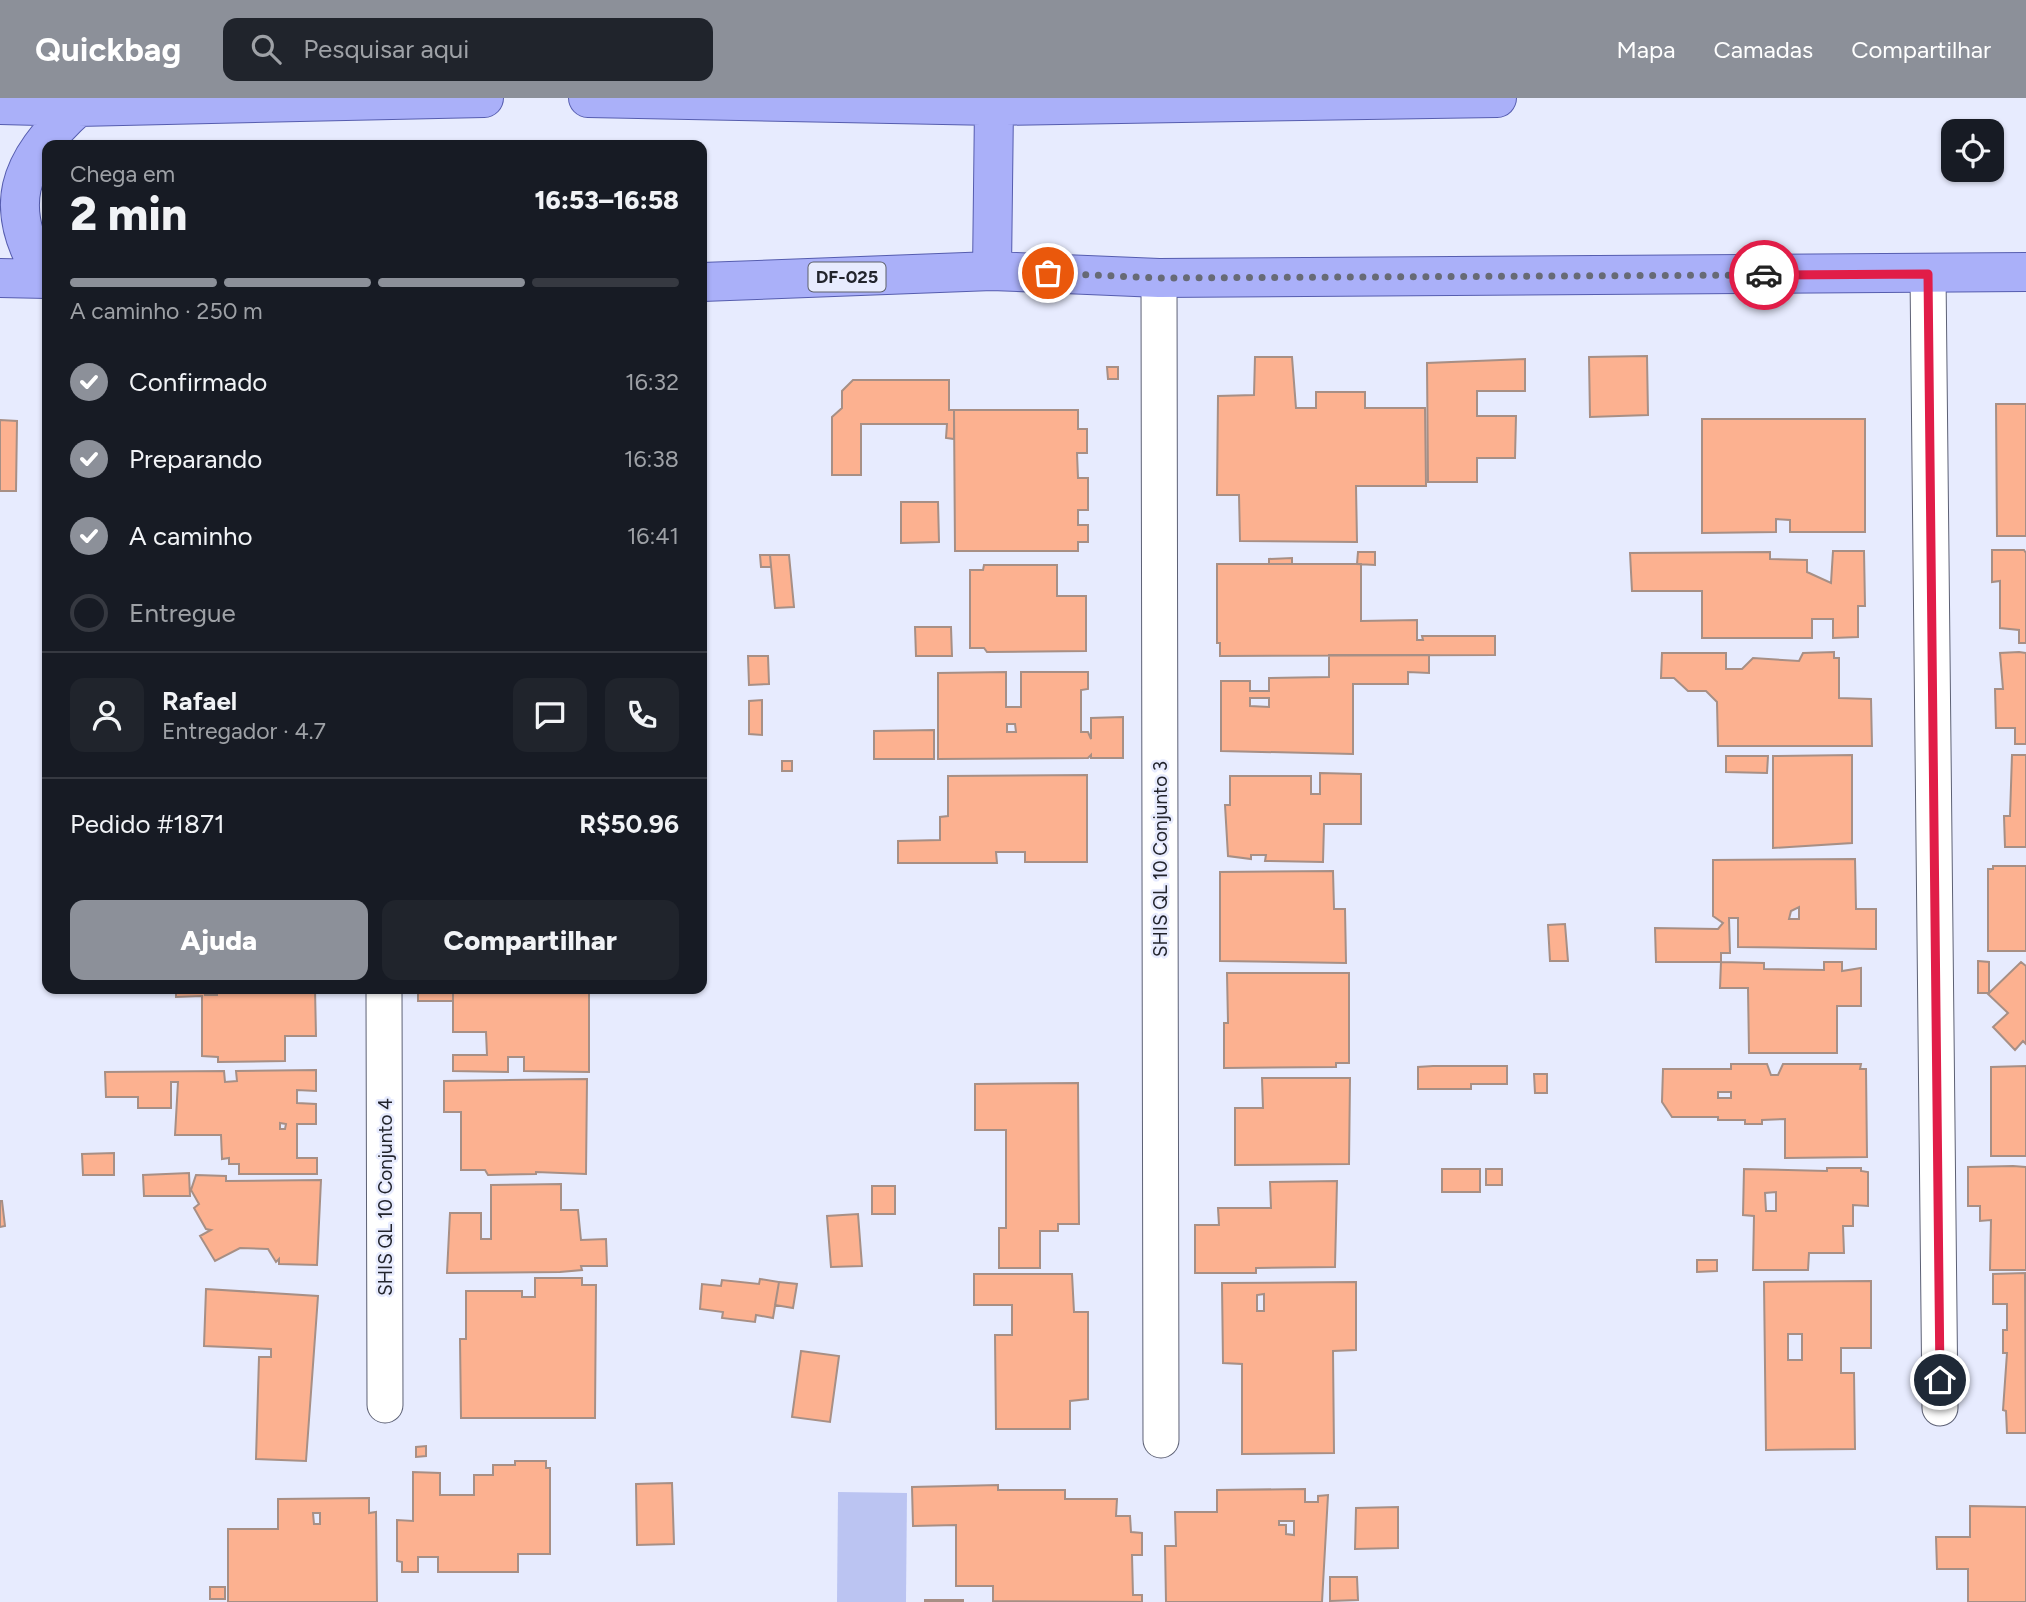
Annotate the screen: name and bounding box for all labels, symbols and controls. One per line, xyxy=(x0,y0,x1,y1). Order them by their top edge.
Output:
search box xyxy=(223,18,713,81)
text: Quickbag xyxy=(35,30,181,69)
icon: search xyxy=(247,30,285,68)
text: Pesquisar aqui xyxy=(303,33,469,65)
text: Mapa xyxy=(1616,35,1675,64)
text: Camadas xyxy=(1713,35,1813,64)
text: Compartilhar xyxy=(1851,35,1991,64)
map controls xyxy=(1941,119,2004,182)
button: locate xyxy=(1941,119,2004,182)
text: Chega em xyxy=(70,160,175,188)
text: 16:53–16:58 xyxy=(534,184,679,216)
text: 2 min xyxy=(70,186,187,242)
courier xyxy=(1729,240,1799,310)
pin xyxy=(1018,243,1078,303)
icon: bag xyxy=(1029,254,1067,292)
icon: car xyxy=(1745,256,1783,294)
road number: DF-025 xyxy=(808,262,886,292)
text: A caminho · 250 m xyxy=(70,297,263,325)
icon: check xyxy=(70,363,108,401)
text: Confirmado xyxy=(129,366,267,398)
text: 16:32 xyxy=(625,368,679,396)
icon: check xyxy=(70,440,108,478)
text: Preparando xyxy=(129,443,262,475)
text: 16:38 xyxy=(624,445,679,473)
icon: check xyxy=(70,517,108,555)
text: A caminho xyxy=(129,520,253,552)
text: 16:41 xyxy=(627,522,679,550)
text: Entregue xyxy=(129,597,236,629)
button: person xyxy=(70,678,144,752)
button: chat xyxy=(513,678,587,752)
button: phone xyxy=(605,678,679,752)
text: Rafael xyxy=(162,685,237,717)
text: Entregador · 4.7 xyxy=(162,717,326,745)
street label: SHIS QL 10 Conjunto 3 xyxy=(1149,761,1172,957)
text: Pedido #1871 xyxy=(70,808,225,840)
text: R$50.96 xyxy=(579,808,679,840)
button: Ajuda xyxy=(70,900,368,980)
button: Compartilhar xyxy=(382,900,679,980)
street label: SHIS QL 10 Conjunto 4 xyxy=(374,1098,397,1296)
pin xyxy=(1910,1350,1970,1410)
icon: home xyxy=(1921,1361,1959,1399)

